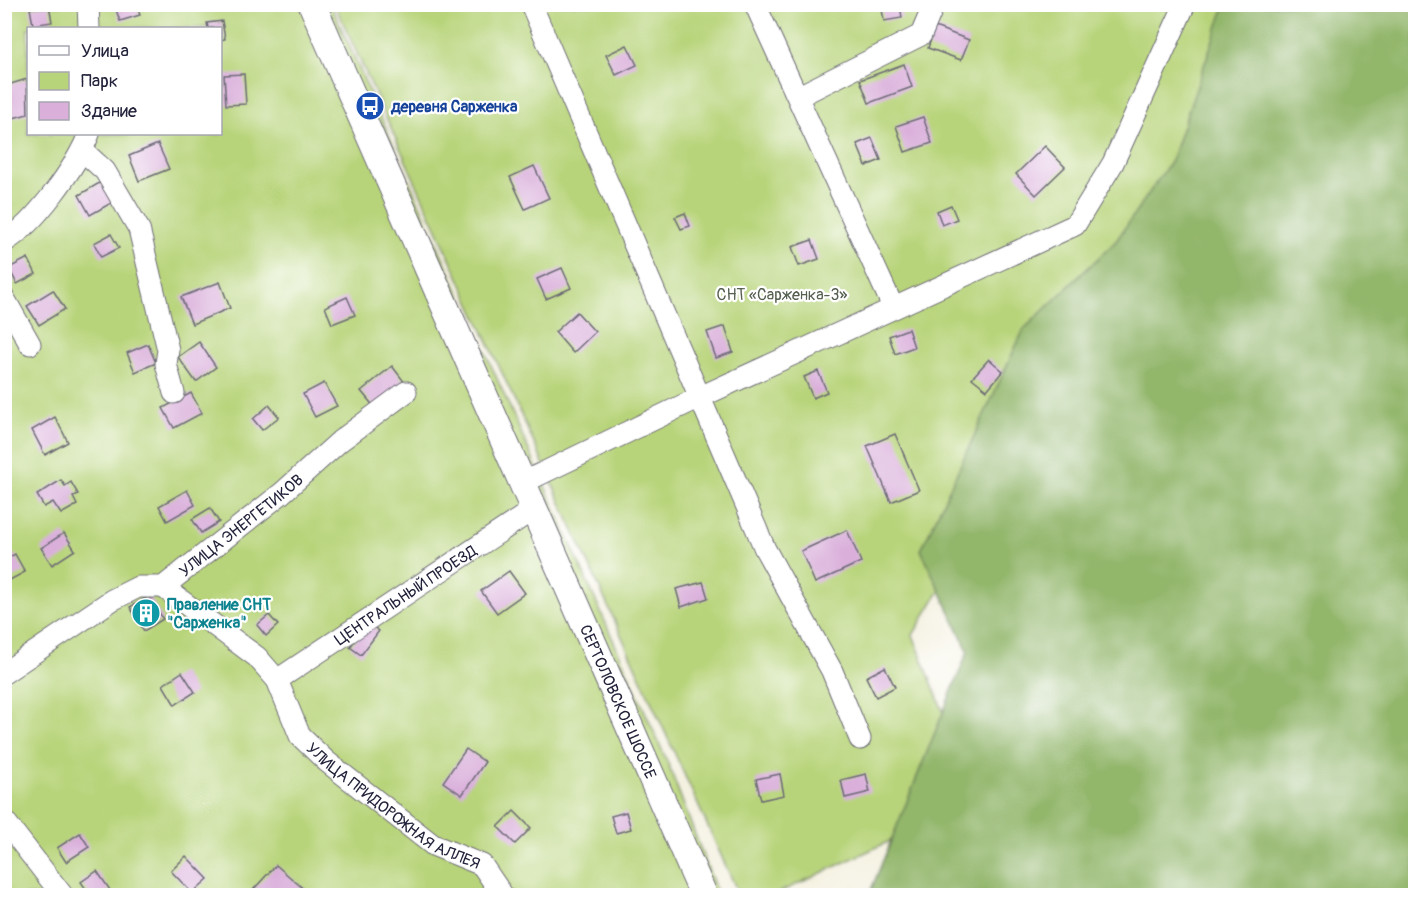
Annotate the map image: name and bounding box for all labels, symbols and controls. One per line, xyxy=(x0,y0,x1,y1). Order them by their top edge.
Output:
legend xyxy=(27,27,222,135)
text: Улица xyxy=(81,40,129,63)
text: Парк xyxy=(81,70,118,93)
bus stop icon: деревня Сарженка xyxy=(354,90,386,122)
place label: деревня Сарженка xyxy=(390,97,518,117)
text: Здание xyxy=(81,100,137,123)
park label: СНТ «Сарженка-3» xyxy=(717,285,847,305)
street label: УЛИЦА ЭНЕРГЕТИКОВ xyxy=(176,470,308,581)
street label: ЦЕНТРАЛЬНЫЙ ПРОЕЗД xyxy=(331,541,481,650)
place label: Правление СНТ "Сарженка" xyxy=(167,595,271,633)
building icon: Правление СНТ "Сарженка" xyxy=(130,597,162,629)
street label: СЕРТОЛОВСКОЕ ШОССЕ xyxy=(575,622,660,782)
street label: УЛИЦА ПРИДОРОЖНАЯ АЛЛЕЯ xyxy=(302,739,483,874)

